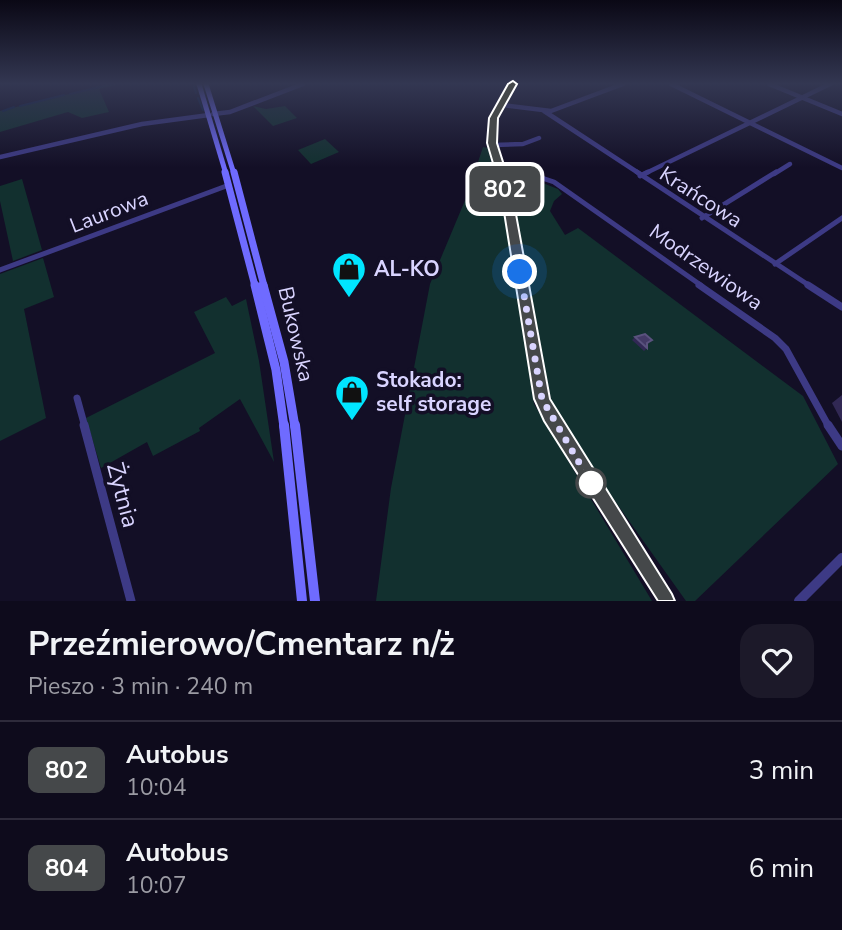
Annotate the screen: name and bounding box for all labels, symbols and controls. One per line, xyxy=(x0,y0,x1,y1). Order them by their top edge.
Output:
street label: Krańcowa xyxy=(654,160,748,234)
line badge: 802 xyxy=(465,166,545,212)
text: 802 xyxy=(483,173,527,205)
street label: Laurowa xyxy=(66,184,152,240)
street label: Modrzewiowa xyxy=(644,217,768,317)
shop icon: AL-KO xyxy=(330,250,368,299)
your location xyxy=(502,254,537,289)
place label: AL-KO xyxy=(374,255,440,283)
street label: Bukowska xyxy=(271,284,321,384)
place label: Stokado: self storage xyxy=(376,366,491,418)
shop icon: Stokado: self storage xyxy=(333,373,371,422)
street label: Żytnia xyxy=(99,459,147,531)
unlabelled marker xyxy=(576,468,606,498)
text: Przeźmierowo/Cmentarz n/ż xyxy=(28,622,455,667)
button: heart xyxy=(740,624,814,698)
text: Pieszo · 3 min · 240 m xyxy=(28,671,253,702)
text: Autobus xyxy=(126,737,229,772)
text: 3 min xyxy=(749,753,814,788)
text: 802 xyxy=(45,754,88,786)
text: 10:04 xyxy=(126,772,186,803)
text: Autobus xyxy=(126,835,229,870)
text: 6 min xyxy=(749,851,814,886)
text: 804 xyxy=(45,852,88,884)
text: 10:07 xyxy=(126,870,186,901)

